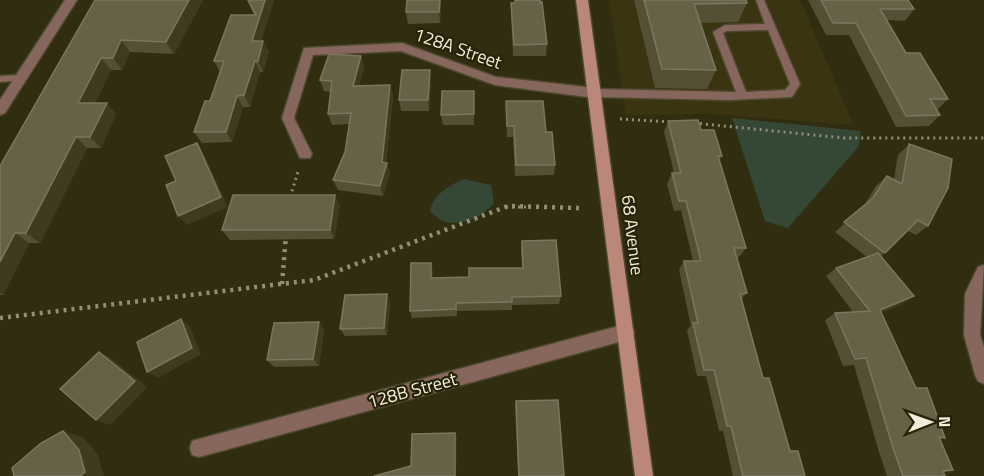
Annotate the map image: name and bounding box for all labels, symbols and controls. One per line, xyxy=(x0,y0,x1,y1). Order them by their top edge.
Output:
street label: 128A Street xyxy=(410,20,506,76)
street label: 68 Avenue xyxy=(615,193,651,277)
street label: 128B Street xyxy=(364,365,460,415)
north arrow xyxy=(900,392,960,452)
text: N xyxy=(933,416,957,427)

